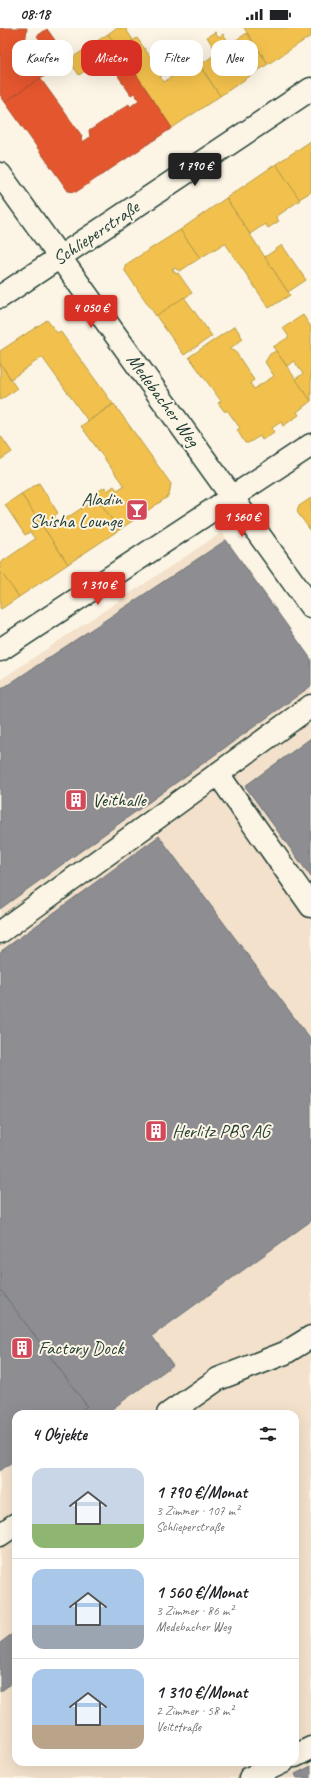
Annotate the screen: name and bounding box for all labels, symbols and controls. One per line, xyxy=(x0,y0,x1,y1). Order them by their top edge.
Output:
text: 08:18 xyxy=(20,5,50,24)
chip: Kaufen xyxy=(12,40,73,76)
chip: Mieten xyxy=(81,40,142,76)
chip: Filter xyxy=(150,40,203,76)
chip: Neu xyxy=(211,40,258,76)
pin: 1 790 € xyxy=(158,153,232,187)
text: 1 790 € xyxy=(177,158,213,174)
street label: Schlieperstraße xyxy=(48,194,145,271)
pin: 4 050 € xyxy=(54,295,128,329)
text: 4 050 € xyxy=(73,300,109,316)
street label: Medebacher Weg xyxy=(121,349,206,452)
place label: Aladin Shisha Lounge xyxy=(29,487,124,533)
bar icon: Aladin Shisha Lounge xyxy=(124,497,150,523)
pin: 1 560 € xyxy=(205,504,279,538)
text: 1 560 € xyxy=(224,509,260,525)
pin: 1 310 € xyxy=(61,572,135,606)
text: 1 310 € xyxy=(80,577,116,593)
building icon: Veithalle xyxy=(63,787,89,813)
place label: Veithalle xyxy=(92,788,148,812)
building icon: Herlitz PBS AG xyxy=(143,1118,169,1144)
place label: Herlitz PBS AG xyxy=(172,1119,273,1143)
building icon: Factory Dock xyxy=(9,1335,35,1361)
place label: Factory Dock xyxy=(38,1336,125,1360)
icon: filters xyxy=(257,1423,279,1445)
text: 4 Objekte xyxy=(32,1424,87,1445)
text: 1 790 €/Monat xyxy=(156,1482,247,1503)
icon: home xyxy=(64,1484,112,1532)
text: 3 Zimmer · 107 m² xyxy=(156,1503,239,1519)
text: Schlieperstraße xyxy=(156,1519,224,1535)
text: 1 560 €/Monat xyxy=(156,1582,247,1603)
icon: home xyxy=(64,1585,112,1633)
text: 3 Zimmer · 86 m² xyxy=(156,1603,233,1619)
text: Medebacher Weg xyxy=(156,1619,231,1635)
text: 1 310 €/Monat xyxy=(156,1682,247,1703)
icon: home xyxy=(64,1685,112,1733)
text: 2 Zimmer · 58 m² xyxy=(156,1703,233,1719)
text: Veitstraße xyxy=(156,1719,201,1735)

